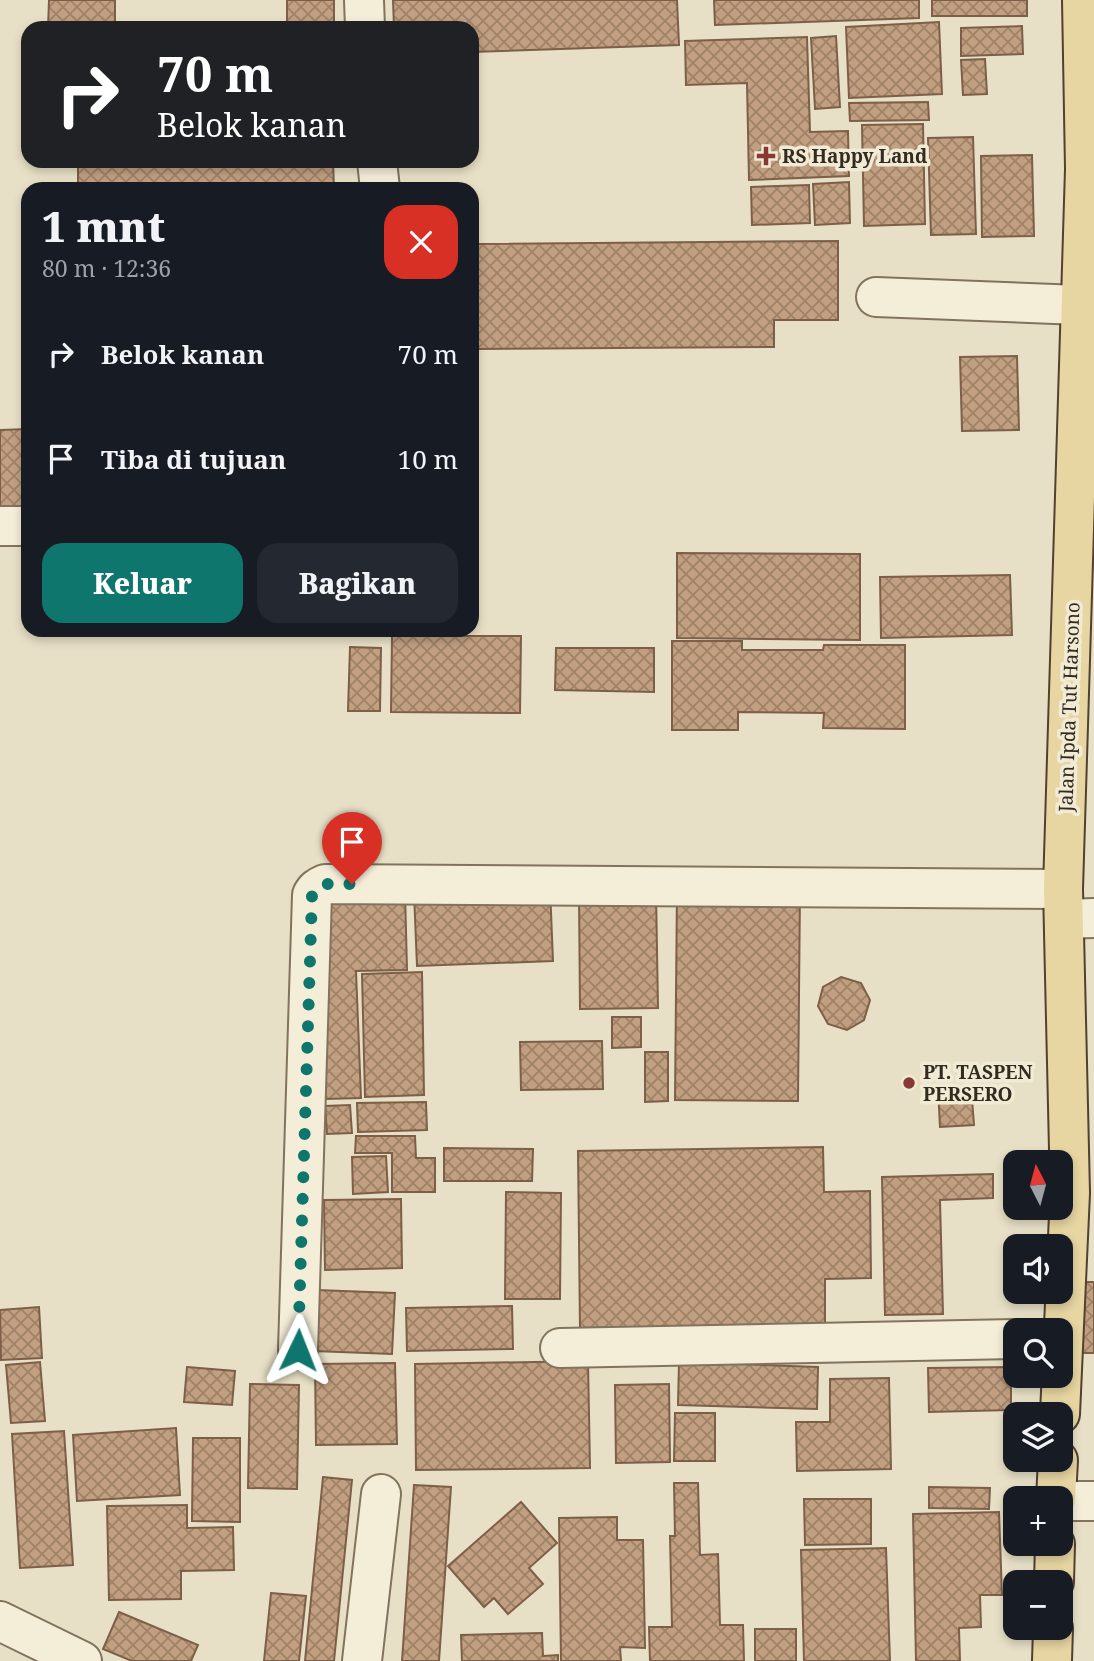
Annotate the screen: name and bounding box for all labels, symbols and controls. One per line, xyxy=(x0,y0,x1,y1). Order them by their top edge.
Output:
text: 70 m xyxy=(157,40,273,106)
icon: right xyxy=(42,49,133,140)
text: Belok kanan xyxy=(157,103,347,146)
place label: RS Happy Land xyxy=(782,143,928,169)
marker: RS Happy Land xyxy=(756,146,776,166)
text: 1 mnt xyxy=(42,197,165,254)
button: close xyxy=(384,205,458,279)
text: 80 m · 12:36 xyxy=(42,252,171,284)
icon: right xyxy=(42,335,80,373)
text: Belok kanan xyxy=(101,336,264,372)
text: 70 m xyxy=(398,336,458,372)
icon: arrive xyxy=(42,440,80,478)
text: Tiba di tujuan xyxy=(101,441,286,477)
text: 10 m xyxy=(398,441,458,477)
button: Keluar xyxy=(42,543,243,623)
button: Bagikan xyxy=(257,543,458,623)
street label: Jalan Ipda Tut Harsono xyxy=(1052,602,1086,813)
pin xyxy=(322,812,382,884)
icon: arrive xyxy=(333,823,371,861)
place label: PT. TASPEN PERSERO xyxy=(923,1059,1032,1107)
marker: PT. TASPEN PERSERO xyxy=(901,1075,917,1091)
north arrow xyxy=(1003,1150,1073,1220)
map controls xyxy=(1003,1150,1073,1640)
button: sound xyxy=(1003,1234,1073,1304)
position arrow xyxy=(261,1313,335,1387)
button: search xyxy=(1003,1318,1073,1388)
button: layers xyxy=(1003,1402,1073,1472)
button: + xyxy=(1003,1486,1073,1556)
button: − xyxy=(1003,1570,1073,1640)

